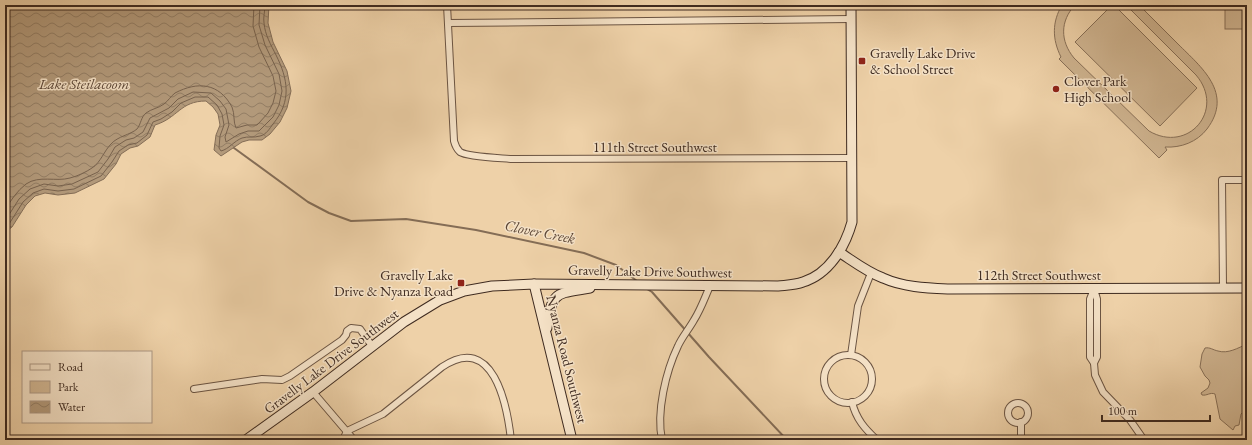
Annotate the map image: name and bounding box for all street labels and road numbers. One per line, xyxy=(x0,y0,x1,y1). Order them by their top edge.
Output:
street label: 111th Street Southwest xyxy=(593,138,718,156)
street label: Gravelly Lake Drive Southwest xyxy=(568,261,733,281)
street label: 112th Street Southwest xyxy=(977,266,1102,284)
street label: Nyanza Road Southwest xyxy=(542,293,592,426)
street label: Gravelly Lake Drive Southwest xyxy=(260,304,402,418)

